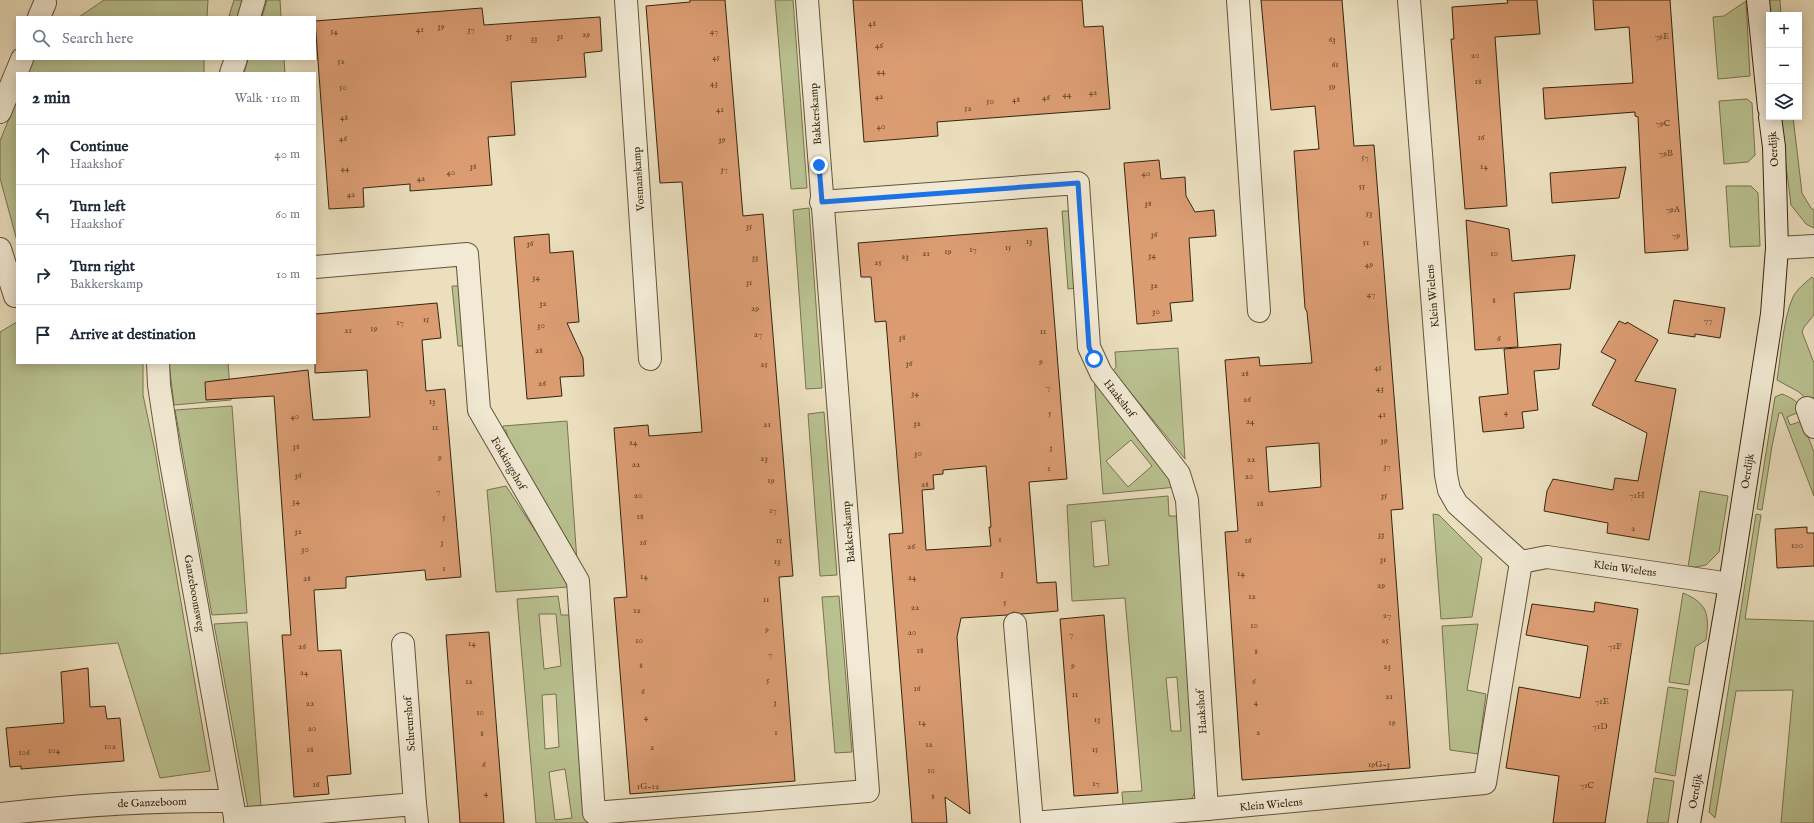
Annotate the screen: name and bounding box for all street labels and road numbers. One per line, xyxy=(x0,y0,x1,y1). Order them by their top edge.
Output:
street label: Bakkerskamp xyxy=(807,83,825,145)
street label: Oerdijk xyxy=(1766,131,1782,167)
street label: Vosmanskamp xyxy=(630,146,648,213)
street label: Klein Wielens xyxy=(1423,264,1443,328)
street label: Haakshof xyxy=(1100,377,1140,422)
street label: Fokkingshof xyxy=(487,435,530,494)
street label: Oerdijk xyxy=(1738,452,1758,490)
street label: Bakkerskamp xyxy=(839,500,859,563)
street label: Ganzeboomsweg xyxy=(180,554,208,634)
street label: Klein Wielens xyxy=(1593,558,1657,580)
street label: Haakshof xyxy=(1193,687,1211,735)
street label: Schreurshof xyxy=(401,694,419,752)
street label: Oerdijk xyxy=(1686,772,1706,810)
street label: de Ganzeboom xyxy=(117,795,187,811)
street label: Klein Wielens xyxy=(1239,795,1303,815)

